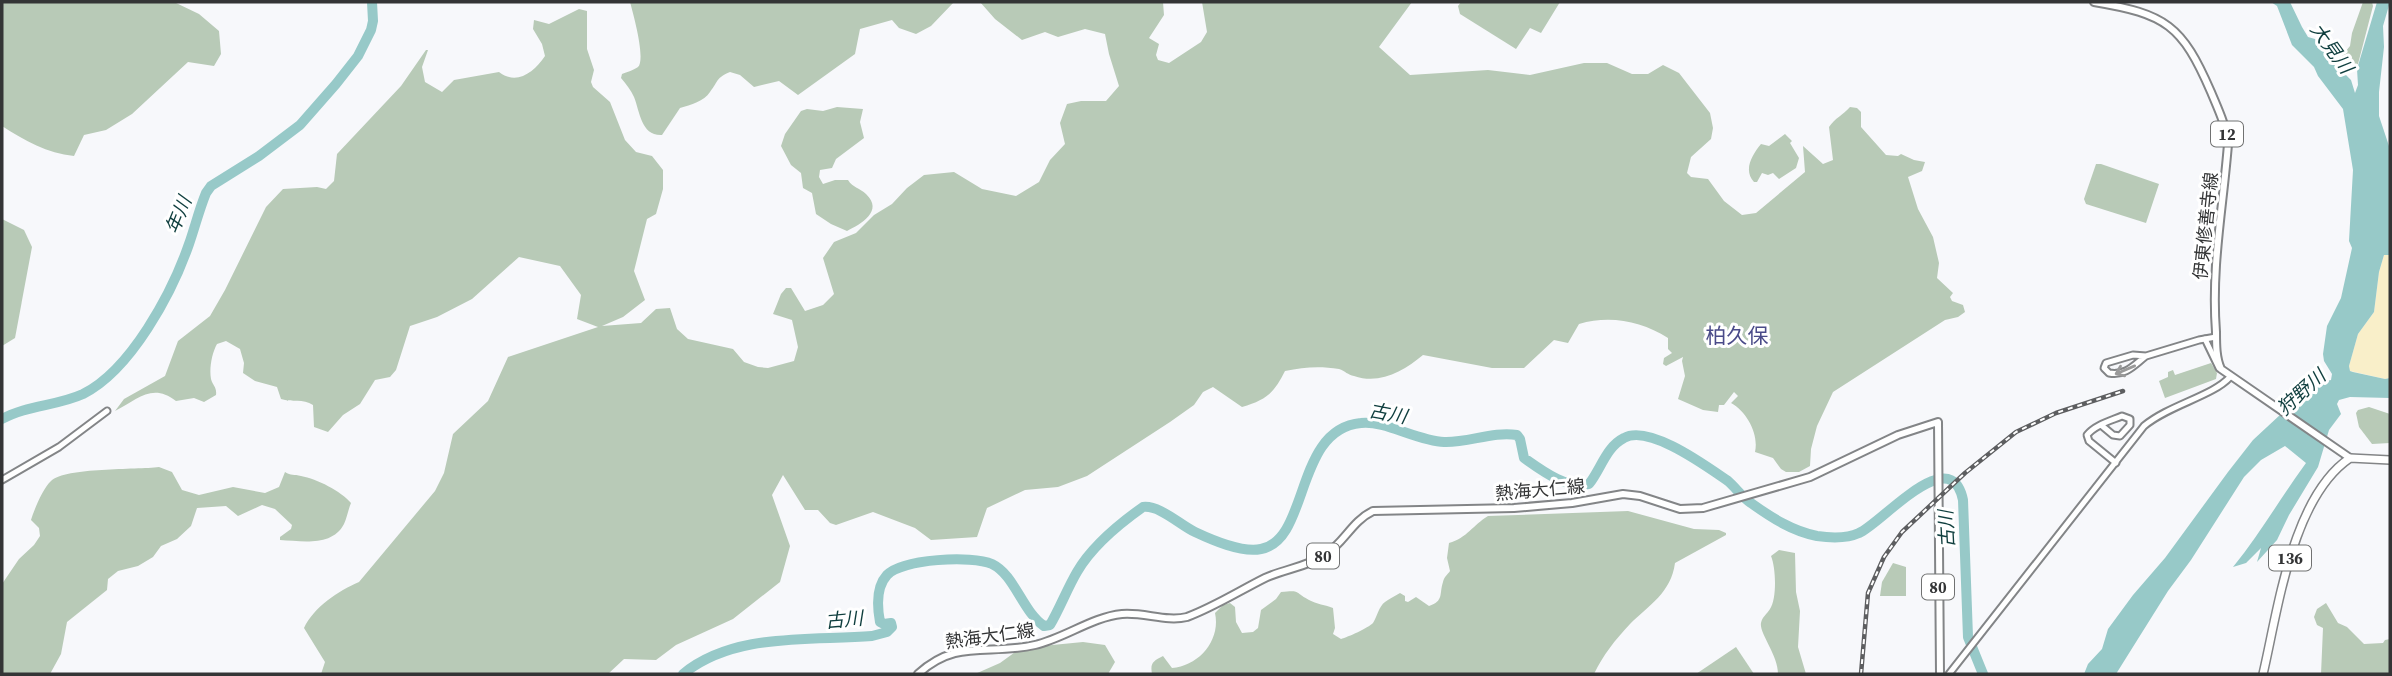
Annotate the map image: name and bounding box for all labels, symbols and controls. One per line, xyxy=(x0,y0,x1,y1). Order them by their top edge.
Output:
water label: 大見川 xyxy=(2305,17,2360,80)
road number: 12 xyxy=(2211,122,2243,146)
street label: 伊東修善寺線 xyxy=(2187,171,2224,281)
water label: 年川 xyxy=(159,191,198,237)
district label: 柏久保 xyxy=(1706,321,1769,350)
water label: 狩野川 xyxy=(2271,362,2332,421)
one-way arrow xyxy=(2115,364,2137,377)
water label: 古川 xyxy=(1367,397,1411,430)
street label: 熱海大仁線 xyxy=(1494,473,1586,506)
water label: 古川 xyxy=(1932,507,1960,549)
road number: 80 xyxy=(1307,544,1339,568)
road number: 136 xyxy=(2269,545,2311,570)
road number: 80 xyxy=(1922,574,1954,600)
water label: 古川 xyxy=(824,604,866,634)
street label: 熱海大仁線 xyxy=(944,617,1036,654)

